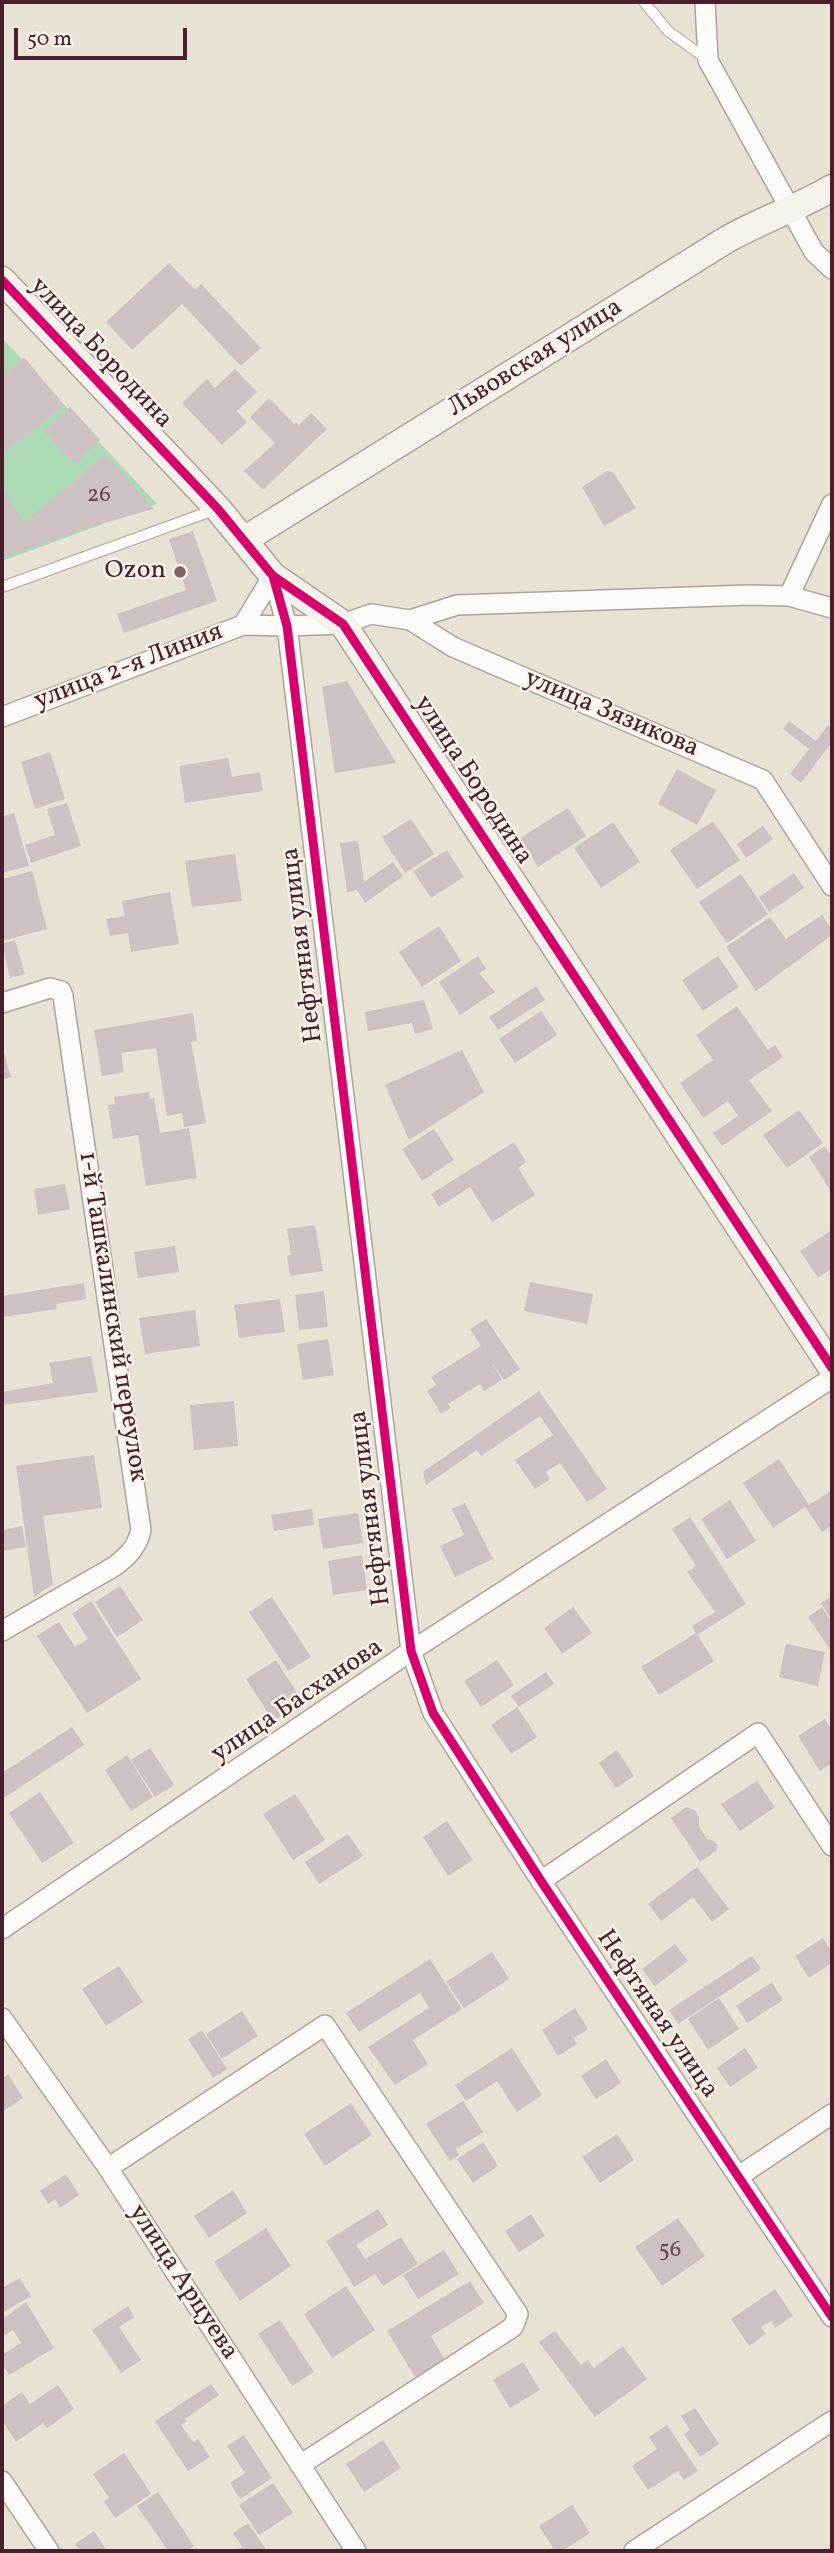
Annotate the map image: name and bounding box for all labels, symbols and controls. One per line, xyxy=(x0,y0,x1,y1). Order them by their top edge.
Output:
scale bar xyxy=(18,14,191,58)
text: 50 m xyxy=(27,25,72,54)
street label: улица Бородина xyxy=(22,272,178,436)
street label: Львовская улица xyxy=(443,293,629,425)
house number: 26 xyxy=(87,483,111,511)
place label: Ozon xyxy=(105,556,166,588)
marker: Ozon xyxy=(172,564,188,580)
street label: улица 2-я Линия xyxy=(30,618,228,718)
street label: улица Зязикова xyxy=(519,664,703,766)
street label: улица Бородина xyxy=(406,691,538,871)
street label: Нефтяная улица xyxy=(277,846,331,1044)
street label: 1-й Ташкалинский переулок xyxy=(69,1150,153,1484)
street label: Нефтяная улица xyxy=(345,1409,399,1607)
street label: улица Басханова xyxy=(206,1633,390,1771)
street label: Нефтяная улица xyxy=(588,1925,724,2105)
street label: улица Арцуева xyxy=(120,2199,244,2367)
house number: 56 xyxy=(659,2238,681,2266)

